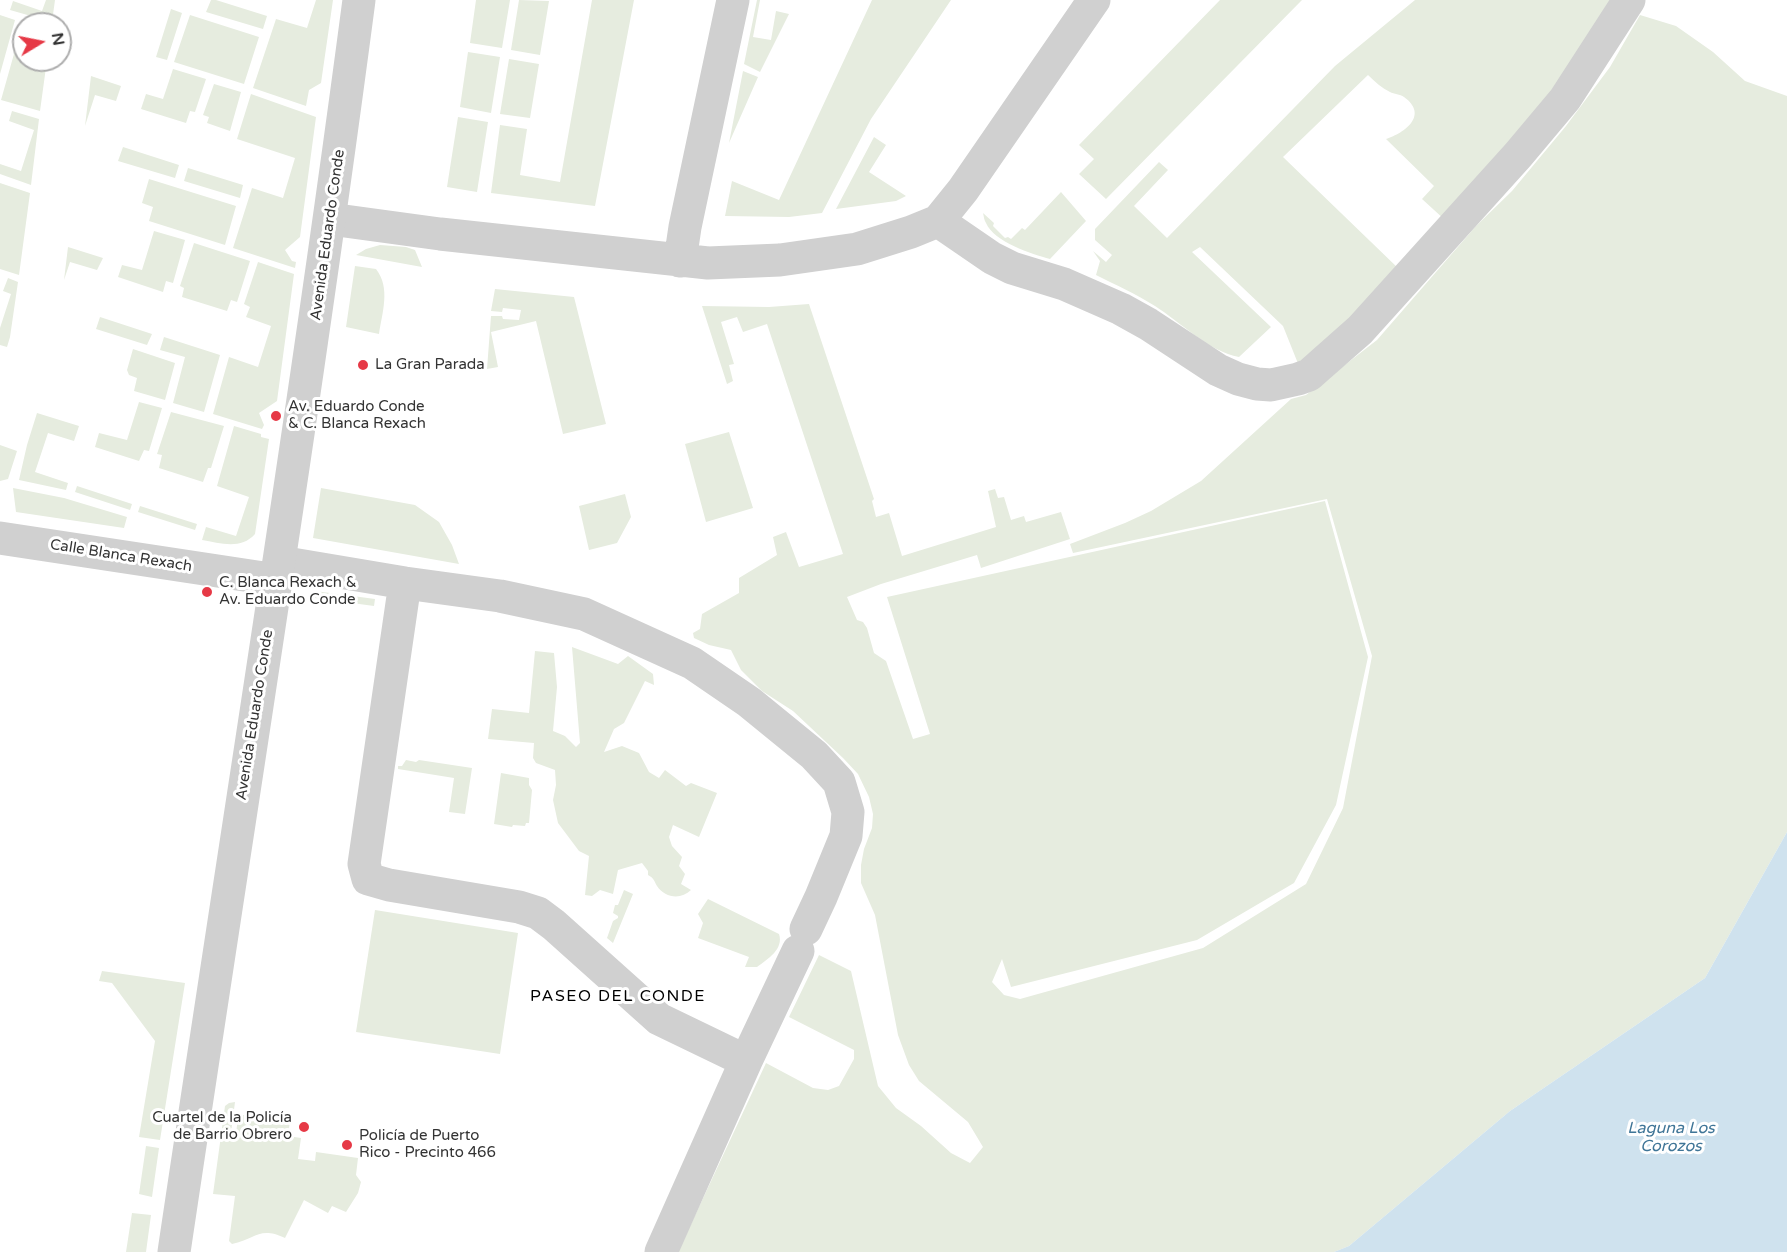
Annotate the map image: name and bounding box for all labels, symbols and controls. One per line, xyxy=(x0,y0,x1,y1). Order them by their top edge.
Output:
north arrow xyxy=(12,12,72,72)
text: N xyxy=(47,31,69,47)
street label: Avenida Eduardo Conde xyxy=(307,148,349,322)
place label: La Gran Parada xyxy=(375,356,485,374)
marker: La Gran Parada xyxy=(356,358,370,372)
place label: Av. Eduardo Conde & C. Blanca Rexach xyxy=(288,398,426,433)
marker: Av. Eduardo Conde & C. Blanca Rexach xyxy=(269,409,283,423)
street label: Calle Blanca Rexach xyxy=(49,536,193,576)
place label: C. Blanca Rexach & Av. Eduardo Conde xyxy=(219,574,357,609)
marker: C. Blanca Rexach & Av. Eduardo Conde xyxy=(200,585,214,599)
street label: Avenida Eduardo Conde xyxy=(233,628,277,802)
district label: PASEO DEL CONDE xyxy=(530,987,706,1007)
place label: Cuartel de la Policía de Barrio Obrero xyxy=(152,1109,292,1144)
water label: Laguna Los Corozos xyxy=(1627,1119,1715,1157)
marker: Cuartel de la Policía de Barrio Obrero xyxy=(297,1120,311,1134)
place label: Policía de Puerto Rico - Precinto 466 xyxy=(359,1127,496,1162)
marker: Policía de Puerto Rico - Precinto 466 xyxy=(340,1138,354,1152)

